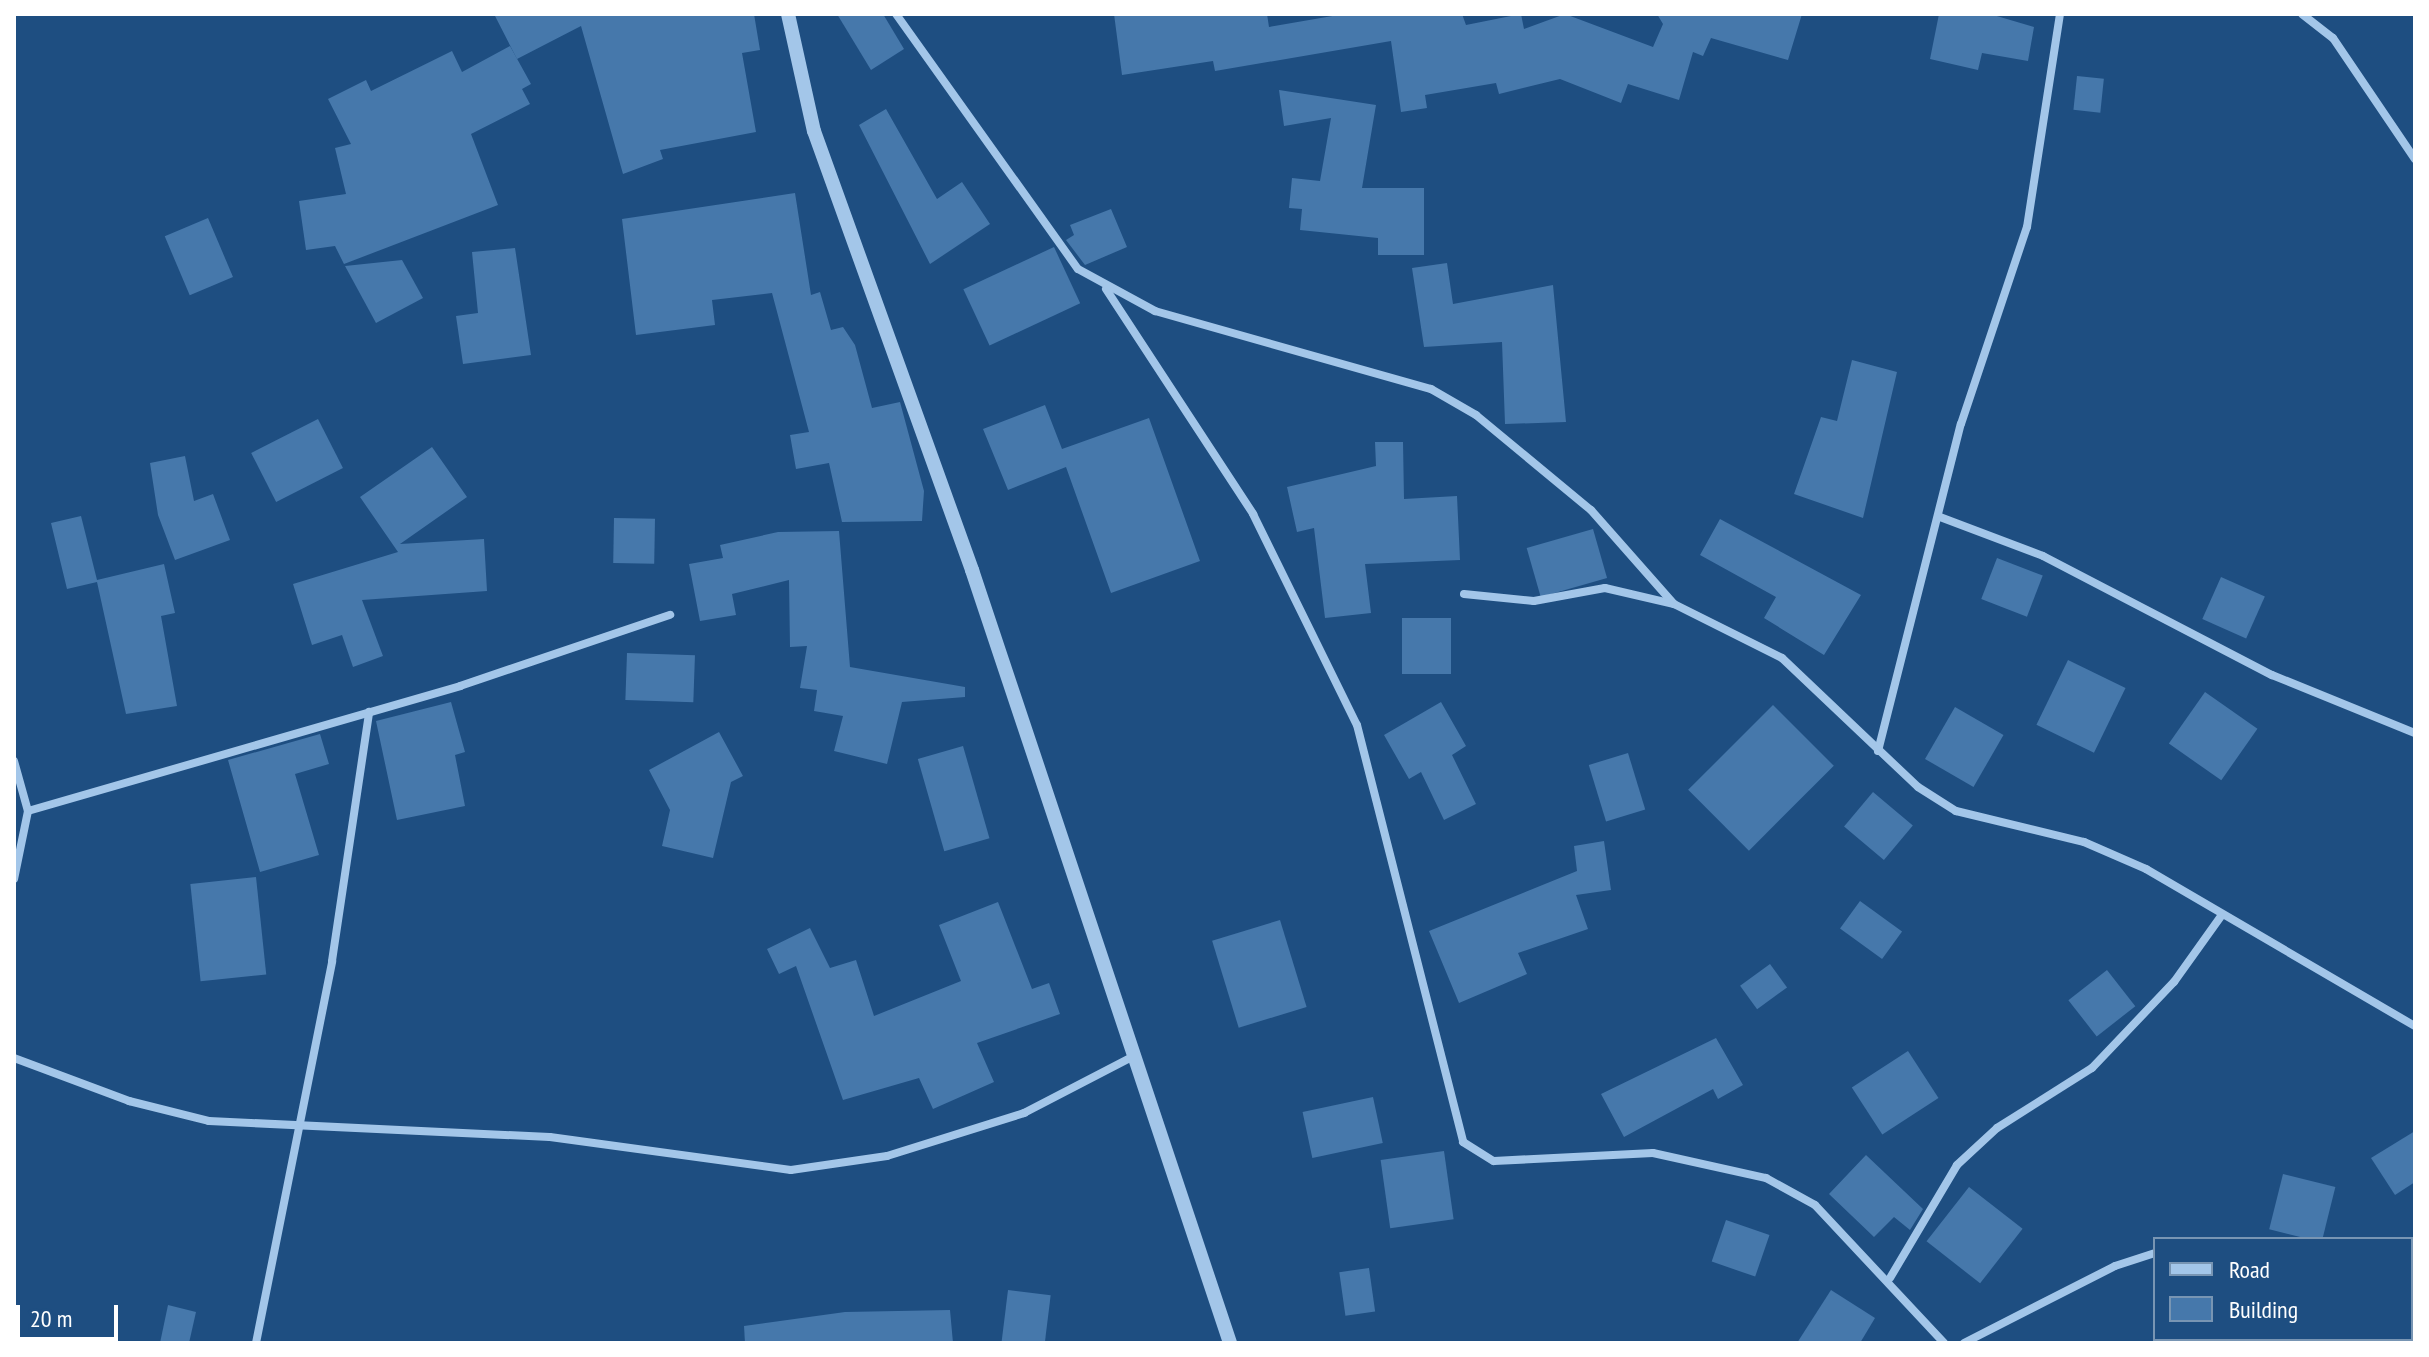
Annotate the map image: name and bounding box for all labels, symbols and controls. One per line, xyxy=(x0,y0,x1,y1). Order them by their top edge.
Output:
legend xyxy=(2153,1237,2413,1341)
text: Road xyxy=(2229,1254,2270,1285)
scale bar xyxy=(20,1289,122,1339)
text: Building xyxy=(2229,1294,2298,1325)
text: 20 m xyxy=(30,1303,72,1334)

